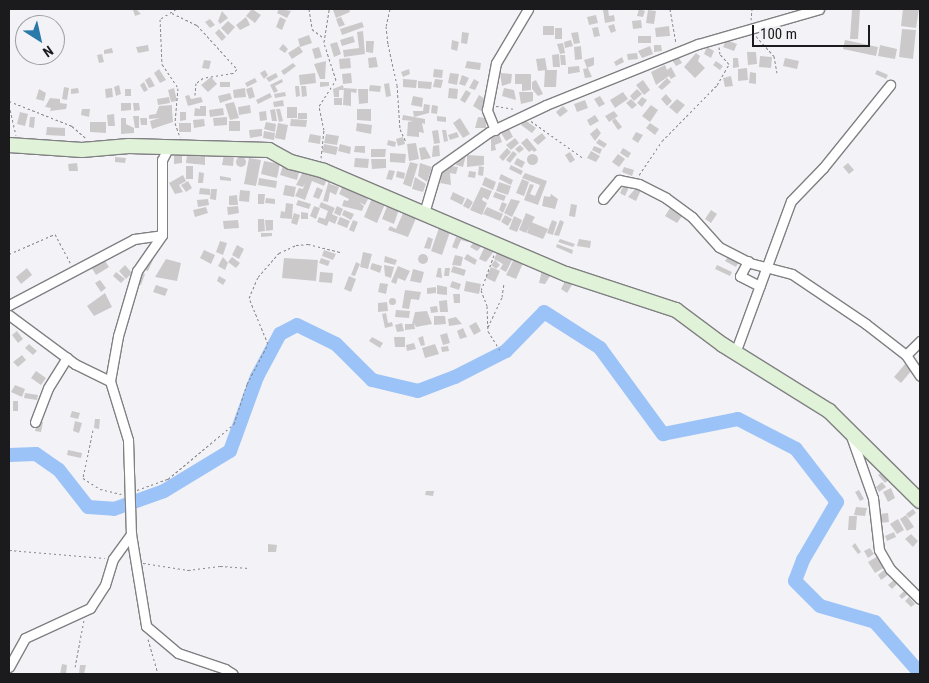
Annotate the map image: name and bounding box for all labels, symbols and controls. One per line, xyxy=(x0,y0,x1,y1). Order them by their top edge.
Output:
north arrow xyxy=(15,15,65,65)
scale bar xyxy=(754,15,872,47)
text: 100 m xyxy=(760,25,797,43)
text: N xyxy=(40,42,56,60)

